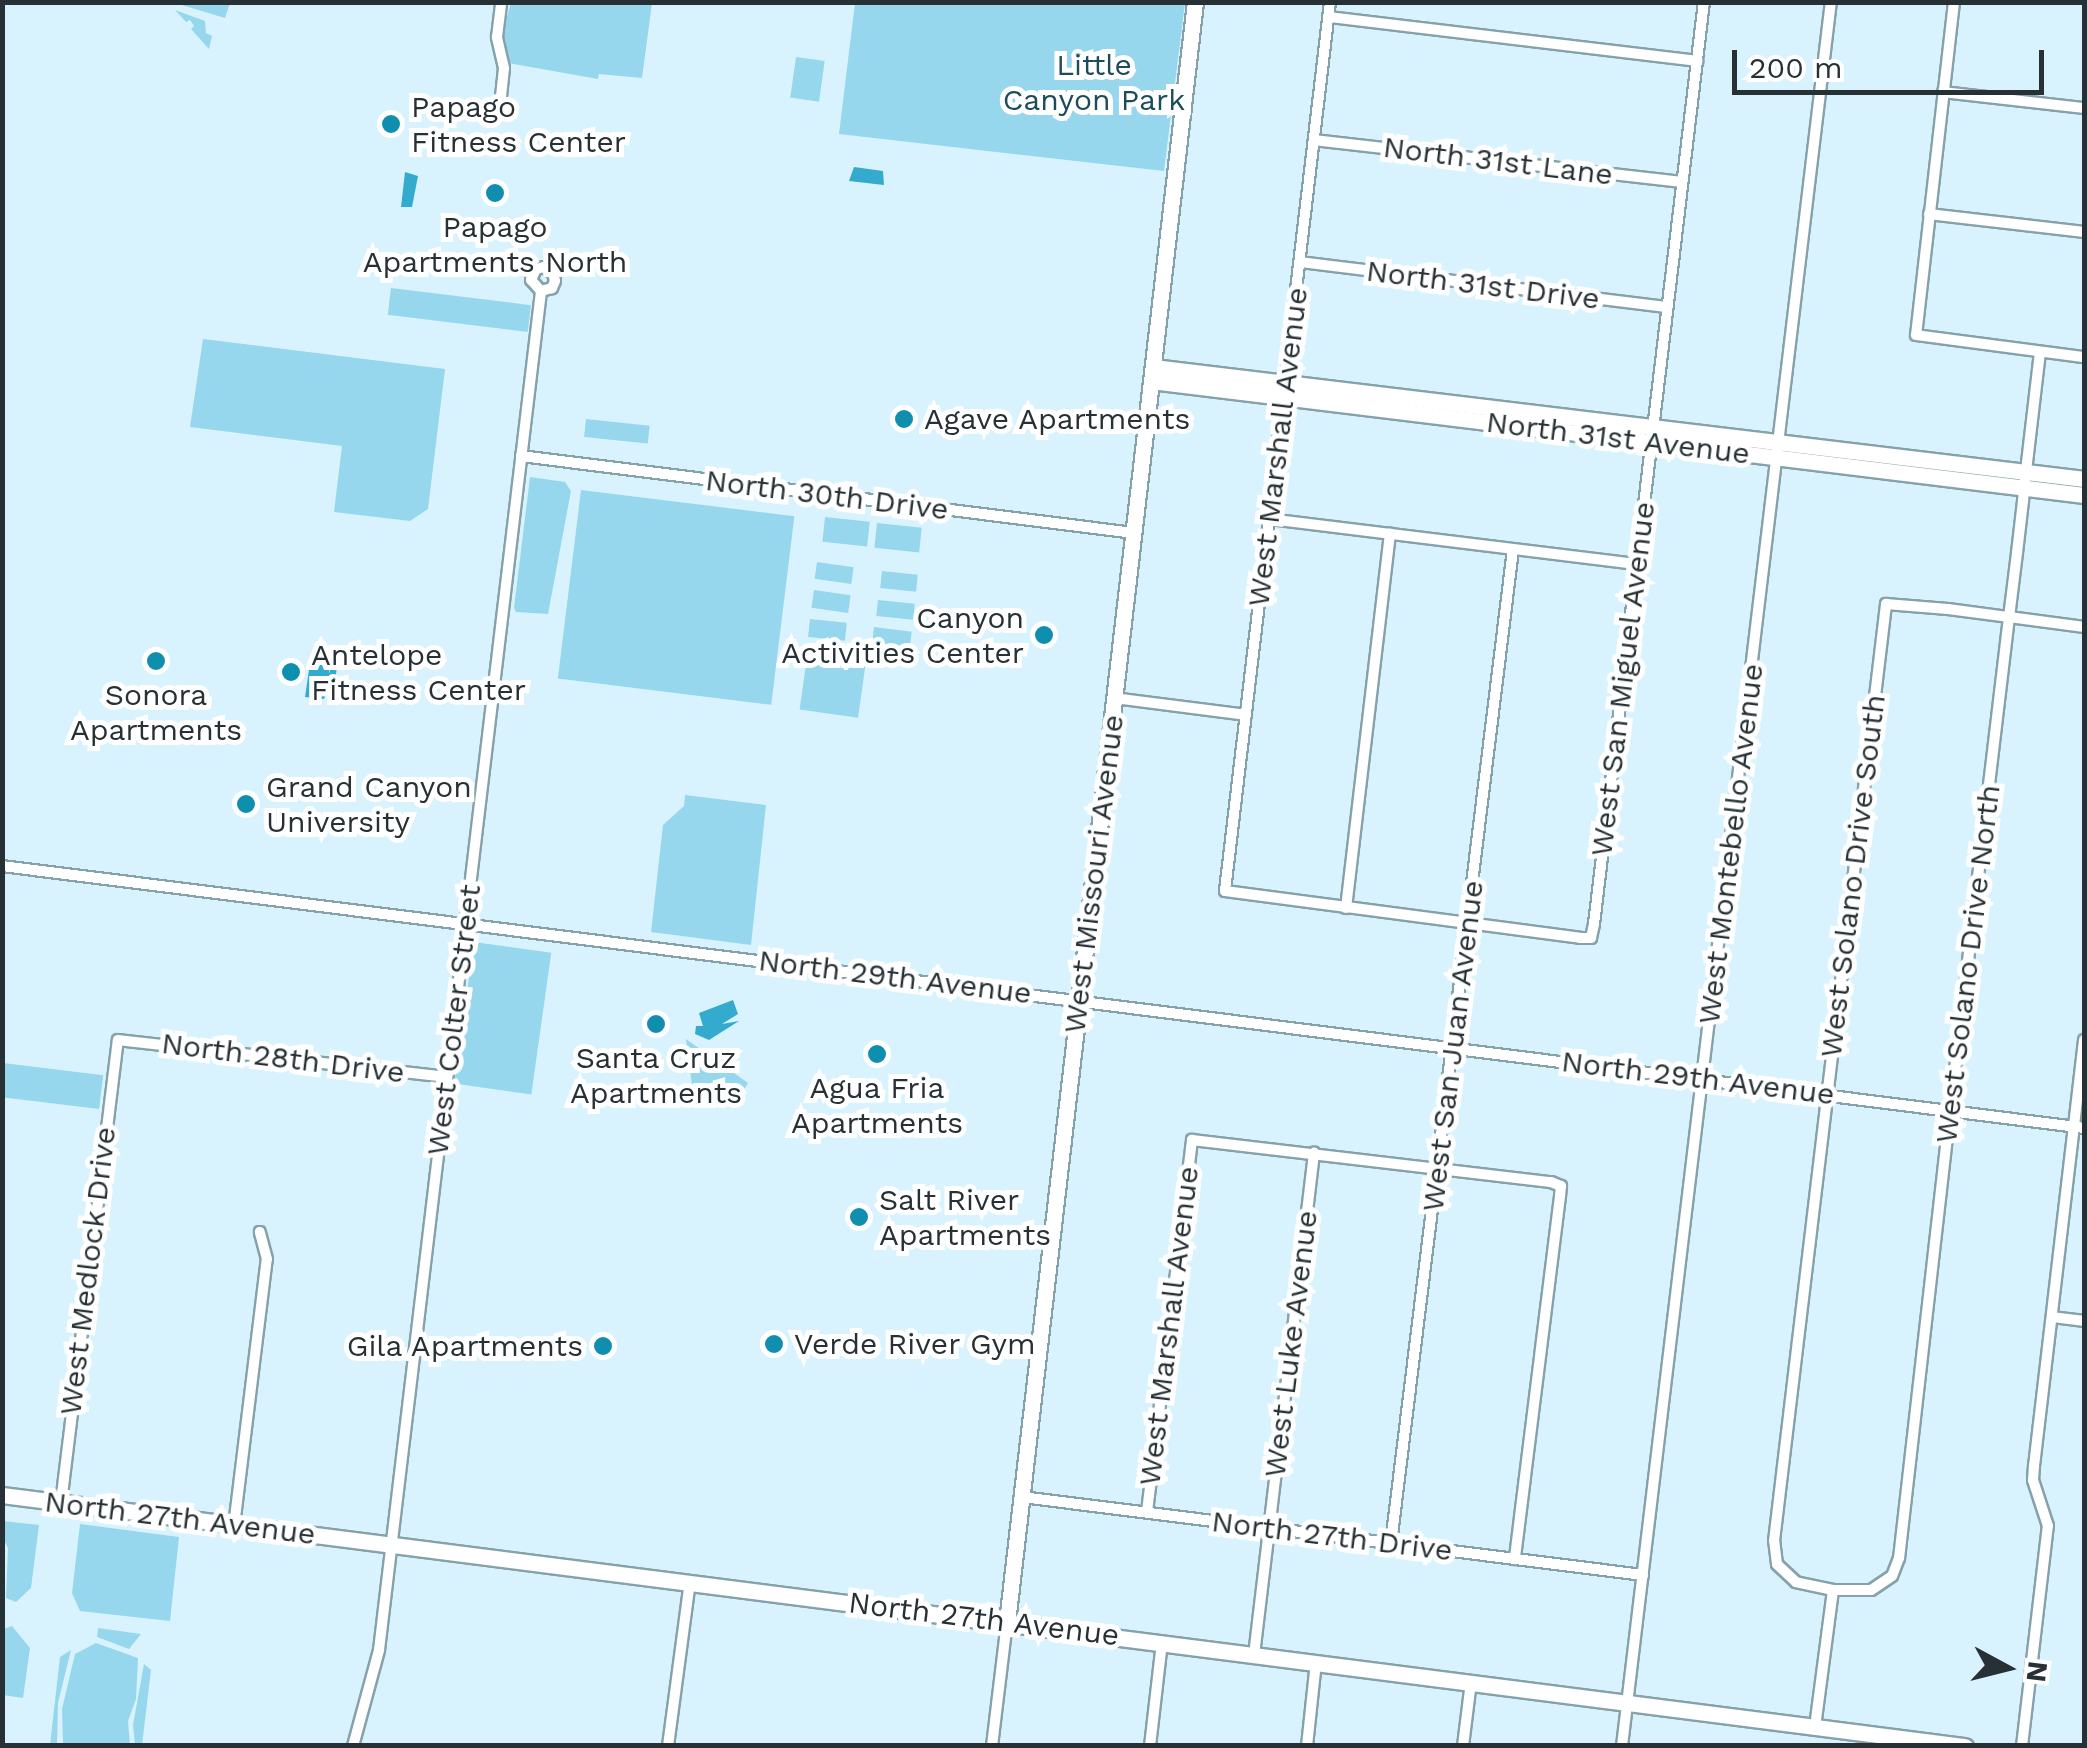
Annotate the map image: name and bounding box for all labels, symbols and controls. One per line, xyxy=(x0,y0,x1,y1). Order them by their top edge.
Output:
scale bar xyxy=(1737,30,2050,92)
park label: Little Canyon Park xyxy=(1003,47,1185,118)
text: 200 m xyxy=(1749,50,1843,85)
place label: Papago Fitness Center xyxy=(411,89,626,160)
marker: Papago Fitness Center xyxy=(380,113,402,135)
street label: North 31st Lane xyxy=(1381,129,1615,193)
marker: Papago Apartments North xyxy=(484,182,506,204)
place label: Papago Apartments North xyxy=(363,209,627,280)
street label: North 31st Drive xyxy=(1364,253,1602,317)
street label: West Marshall Avenue xyxy=(1240,284,1316,610)
place label: Agave Apartments xyxy=(924,401,1192,437)
street label: North 31st Avenue xyxy=(1484,404,1752,472)
marker: Agave Apartments xyxy=(893,408,915,430)
street label: North 30th Drive xyxy=(703,462,951,528)
street label: West San Miguel Avenue xyxy=(1583,498,1663,860)
place label: Canyon Activities Center xyxy=(781,600,1024,670)
marker: Canyon Activities Center xyxy=(1033,624,1055,646)
place label: Antelope Fitness Center xyxy=(311,637,526,708)
marker: Sonora Apartments xyxy=(145,650,167,672)
marker: Antelope Fitness Center xyxy=(280,661,302,683)
street label: West Montebello Avenue xyxy=(1691,661,1771,1027)
place label: Sonora Apartments xyxy=(70,677,242,748)
street label: West Solano Drive South xyxy=(1813,692,1893,1060)
street label: West Missouri Avenue xyxy=(1057,712,1131,1036)
place label: Grand Canyon University xyxy=(266,769,472,840)
street label: West Solano Drive North xyxy=(1928,783,2008,1145)
marker: Grand Canyon University xyxy=(235,793,257,815)
street label: West San Juan Avenue xyxy=(1415,877,1491,1215)
street label: West Colter Street xyxy=(419,882,489,1158)
street label: North 29th Avenue xyxy=(756,942,1034,1012)
marker: Santa Cruz Apartments xyxy=(645,1013,667,1035)
street label: North 28th Drive xyxy=(159,1025,407,1091)
place label: Santa Cruz Apartments xyxy=(570,1040,742,1110)
marker: Agua Fria Apartments xyxy=(866,1043,888,1065)
street label: North 29th Avenue xyxy=(1559,1043,1837,1113)
place label: Agua Fria Apartments xyxy=(791,1070,963,1140)
street label: West Medlock Drive xyxy=(52,1124,124,1418)
street label: West Marshall Avenue xyxy=(1131,1163,1207,1489)
place label: Salt River Apartments xyxy=(879,1182,1051,1252)
marker: Salt River Apartments xyxy=(848,1206,870,1228)
street label: West Luke Avenue xyxy=(1257,1208,1325,1480)
place label: Verde River Gym xyxy=(794,1326,1036,1362)
place label: Gila Apartments xyxy=(345,1328,583,1364)
marker: Verde River Gym xyxy=(763,1333,785,1355)
marker: Gila Apartments xyxy=(592,1335,614,1357)
street label: North 27th Avenue xyxy=(42,1483,318,1553)
street label: North 27th Drive xyxy=(1210,1503,1454,1569)
street label: North 27th Avenue xyxy=(846,1584,1122,1654)
north arrow xyxy=(1957,1618,2057,1718)
text: N xyxy=(2020,1659,2055,1684)

